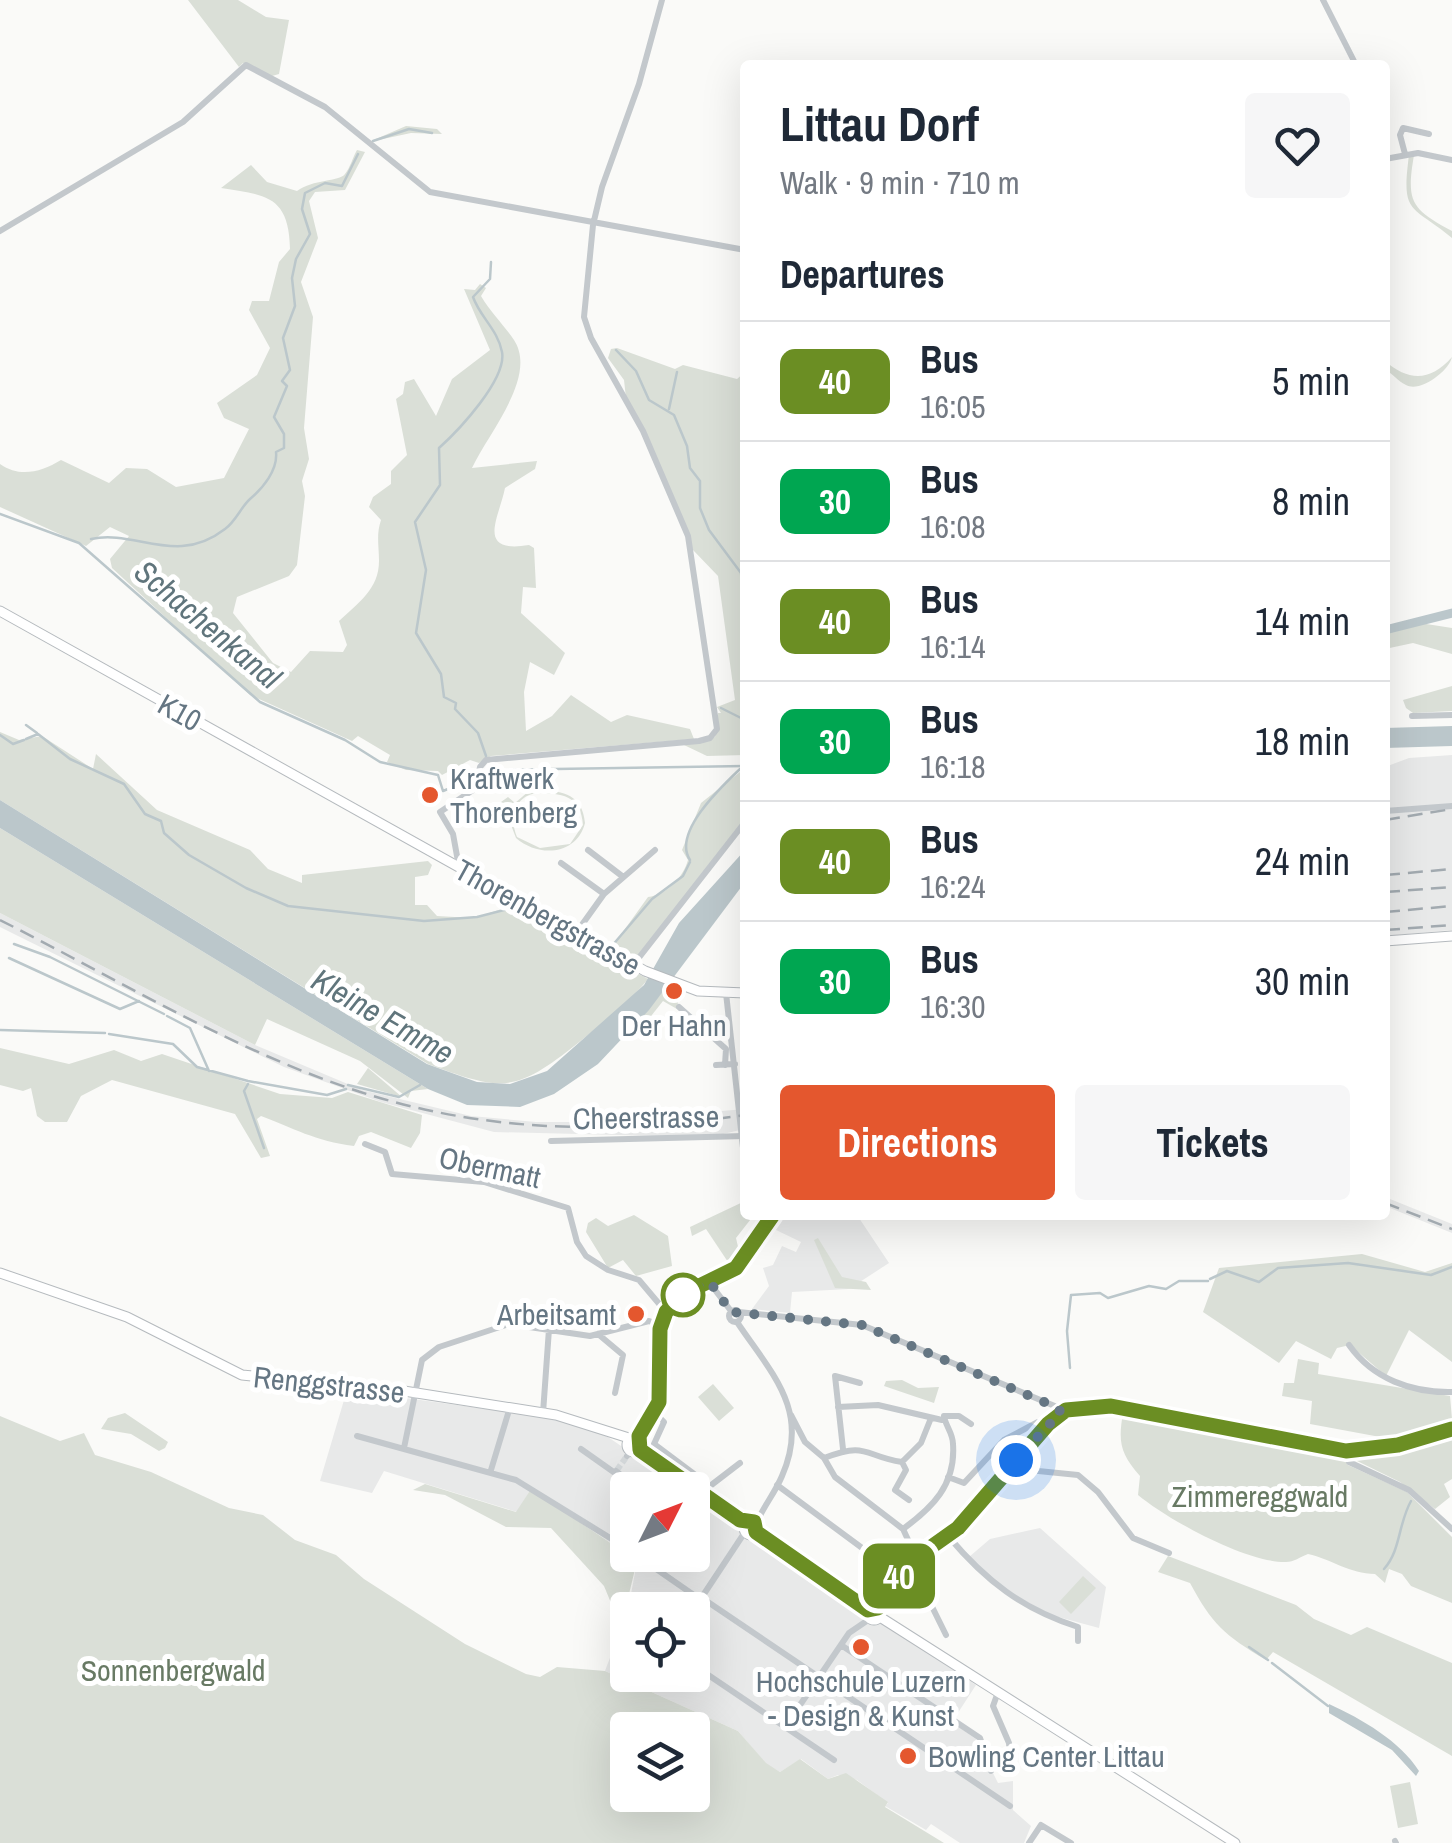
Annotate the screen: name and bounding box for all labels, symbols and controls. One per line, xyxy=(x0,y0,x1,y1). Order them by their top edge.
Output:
text: Littau Dorf xyxy=(780,91,979,156)
button: heart xyxy=(1245,93,1350,198)
text: Walk · 9 min · 710 m xyxy=(780,161,1020,204)
text: Departures xyxy=(780,249,945,300)
text: Bus xyxy=(920,334,979,385)
text: 5 min xyxy=(1272,356,1350,407)
text: 40 xyxy=(819,358,851,405)
text: 16:05 xyxy=(920,385,986,428)
text: Bus xyxy=(920,454,979,505)
text: 8 min xyxy=(1272,476,1350,527)
text: 30 xyxy=(819,478,851,525)
text: 16:08 xyxy=(920,505,986,548)
water label: Schachenkanal xyxy=(125,550,291,699)
text: Bus xyxy=(920,574,979,625)
text: 14 min xyxy=(1255,596,1350,647)
text: 40 xyxy=(819,598,851,645)
text: 16:14 xyxy=(920,625,986,668)
street label: K10 xyxy=(151,684,209,740)
text: Bus xyxy=(920,694,979,745)
text: 18 min xyxy=(1255,716,1350,767)
text: 30 xyxy=(819,718,851,765)
text: 16:18 xyxy=(920,745,986,788)
place label: Kraftwerk Thorenberg xyxy=(450,758,577,832)
marker: Kraftwerk Thorenberg xyxy=(419,784,441,806)
text: Bus xyxy=(920,814,979,865)
text: 24 min xyxy=(1255,836,1350,887)
text: 40 xyxy=(819,838,851,885)
street label: Thorenbergstrasse xyxy=(448,849,648,985)
text: 16:24 xyxy=(920,865,986,908)
text: Bus xyxy=(920,934,979,985)
text: 30 min xyxy=(1255,956,1350,1007)
water label: Kleine Emme xyxy=(304,958,462,1074)
text: 30 xyxy=(819,958,851,1005)
marker: Der Hahn xyxy=(663,980,685,1002)
text: 16:30 xyxy=(920,985,986,1028)
place label: Der Hahn xyxy=(621,1005,727,1045)
button: Directions xyxy=(780,1085,1055,1200)
button: Tickets xyxy=(1075,1085,1350,1200)
street label: Cheerstrasse xyxy=(573,1096,719,1138)
street label: Obermatt xyxy=(436,1137,544,1197)
unlabelled marker xyxy=(662,1274,704,1316)
place label: Arbeitsamt xyxy=(496,1294,616,1334)
marker: Arbeitsamt xyxy=(625,1303,647,1325)
street label: Renggstrasse xyxy=(251,1356,407,1412)
your location xyxy=(991,1435,1041,1485)
north arrow xyxy=(610,1472,710,1572)
map controls xyxy=(610,1472,710,1812)
park label: Zimmereggwald xyxy=(1172,1476,1348,1516)
line badge: 40 xyxy=(854,1544,944,1608)
text: 40 xyxy=(883,1553,915,1600)
button: locate xyxy=(610,1592,710,1692)
marker: Hochschule Luzern - Design & Kunst xyxy=(850,1636,872,1658)
park label: Sonnenbergwald xyxy=(81,1650,265,1690)
place label: Hochschule Luzern - Design & Kunst xyxy=(756,1661,966,1735)
button: layers xyxy=(610,1712,710,1812)
place label: Bowling Center Littau xyxy=(928,1736,1165,1776)
marker: Bowling Center Littau xyxy=(897,1745,919,1767)

